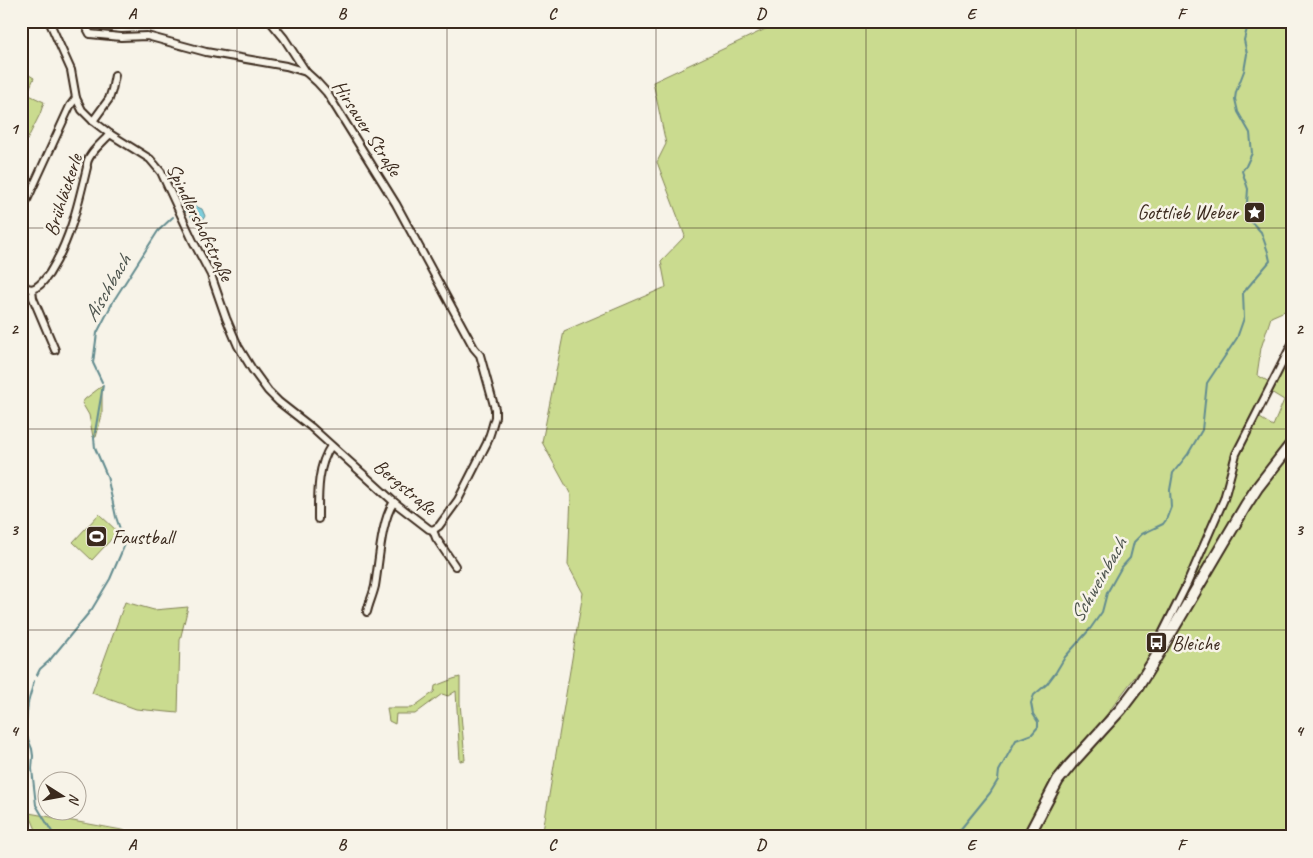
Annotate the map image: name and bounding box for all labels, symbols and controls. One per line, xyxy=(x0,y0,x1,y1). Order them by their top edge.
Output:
text: A xyxy=(128,4,138,24)
text: B xyxy=(338,4,348,24)
text: C xyxy=(548,4,558,24)
text: D xyxy=(756,4,767,24)
text: E xyxy=(967,4,978,24)
text: F xyxy=(1177,4,1188,24)
street label: Hirsauer Straße xyxy=(327,75,408,182)
text: 1 xyxy=(10,119,19,139)
text: 1 xyxy=(1295,119,1304,139)
street label: Brühläckerle xyxy=(38,150,88,239)
street label: Spindlershofstraße xyxy=(161,159,240,286)
place label: Gottlieb Weber xyxy=(1137,200,1240,225)
place icon: Gottlieb Weber xyxy=(1242,200,1266,224)
water label: Aischbach xyxy=(77,249,137,326)
text: 2 xyxy=(10,319,19,339)
text: 2 xyxy=(1295,319,1304,339)
street label: Bergstraße xyxy=(368,454,443,521)
text: 3 xyxy=(10,520,19,540)
text: 3 xyxy=(1295,520,1304,540)
sports icon: Faustball xyxy=(84,525,108,549)
place label: Faustball xyxy=(112,525,177,550)
water label: Schweinbach xyxy=(1063,531,1134,627)
bus stop icon: Bleiche xyxy=(1144,631,1168,655)
place label: Bleiche xyxy=(1172,631,1220,656)
text: 4 xyxy=(10,721,19,741)
text: 4 xyxy=(1295,721,1304,741)
north arrow xyxy=(38,770,88,820)
text: N xyxy=(65,793,83,807)
text: A xyxy=(128,835,138,855)
text: B xyxy=(338,835,348,855)
text: C xyxy=(548,835,558,855)
text: D xyxy=(756,835,767,855)
text: E xyxy=(967,835,978,855)
text: F xyxy=(1177,835,1188,855)

